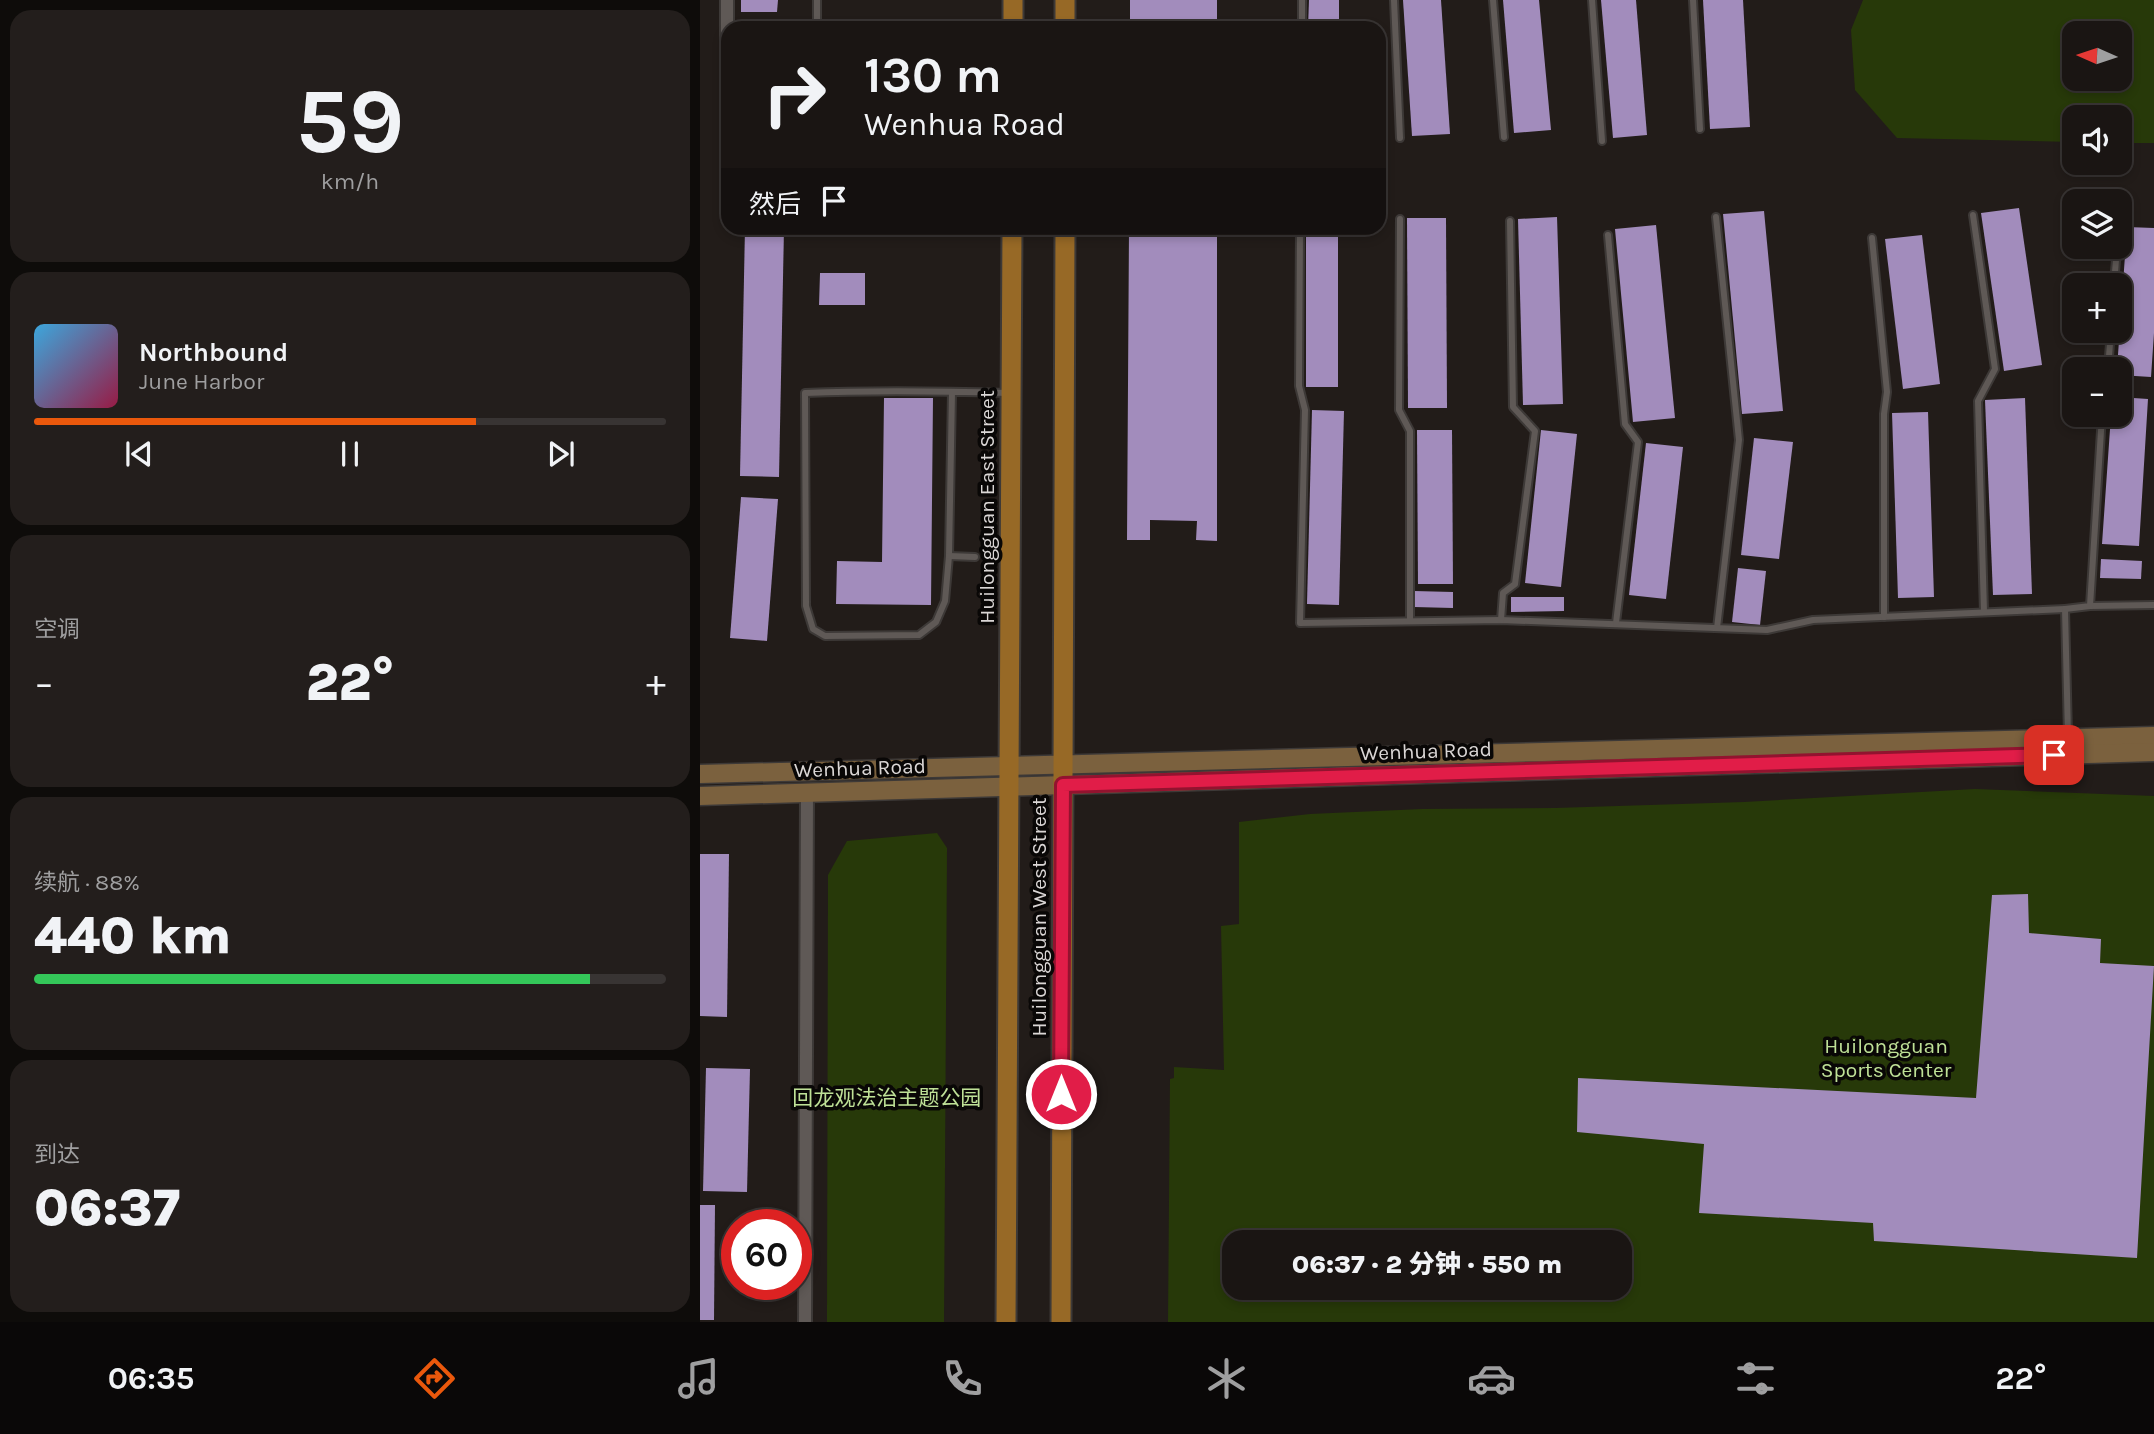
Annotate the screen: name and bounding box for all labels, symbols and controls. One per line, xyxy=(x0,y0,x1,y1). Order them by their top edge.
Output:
north arrow xyxy=(2062,21,2132,91)
map controls xyxy=(2062,21,2132,427)
text: 130 m xyxy=(864,47,1002,104)
icon: right xyxy=(749,49,840,140)
text: 59 xyxy=(296,69,404,175)
button: sound xyxy=(2062,105,2132,175)
text: Wenhua Road xyxy=(864,106,1065,143)
text: km/h xyxy=(321,168,379,195)
icon: arrive xyxy=(815,182,853,220)
text: 然后 xyxy=(749,189,801,220)
button: layers xyxy=(2062,189,2132,259)
button: + xyxy=(2062,273,2132,343)
text: Northbound xyxy=(139,337,288,368)
button: − xyxy=(2062,357,2132,427)
text: June Harbor xyxy=(139,368,264,395)
street label: Huilongguan East Street xyxy=(975,390,999,624)
icon: previous xyxy=(120,435,158,473)
icon: pause xyxy=(331,435,369,473)
icon: next xyxy=(542,435,580,473)
text: 空调 xyxy=(34,616,80,643)
text: 22° xyxy=(306,652,394,713)
text: − xyxy=(34,661,54,706)
text: + xyxy=(646,661,666,706)
pin xyxy=(2024,725,2084,785)
icon: arrive xyxy=(2035,736,2073,774)
street label: Wenhua Road xyxy=(1360,737,1492,765)
street label: Wenhua Road xyxy=(794,754,926,782)
street label: Huilongguan West Street xyxy=(1027,797,1051,1037)
text: 续航 · 88% xyxy=(34,869,140,896)
text: 440 km xyxy=(34,905,231,966)
park label: Huilongguan Sports Center xyxy=(1821,1034,1952,1082)
position arrow xyxy=(1024,1057,1098,1131)
park label: 回龙观法治主题公园 xyxy=(793,1086,982,1110)
text: 到达 xyxy=(34,1141,80,1168)
text: 06:37 xyxy=(34,1177,180,1238)
speed limit sign: 60 xyxy=(721,1209,812,1300)
text: 06:37 · 2 分钟 · 550 m xyxy=(1292,1249,1562,1280)
icon: directions xyxy=(410,1354,459,1403)
icon: music xyxy=(674,1354,723,1403)
icon: phone xyxy=(938,1354,987,1403)
icon: climate xyxy=(1202,1354,1251,1403)
icon: car xyxy=(1467,1354,1516,1403)
icon: filters xyxy=(1731,1354,1780,1403)
text: 06:35 xyxy=(108,1360,194,1397)
text: 22° xyxy=(1995,1360,2046,1397)

